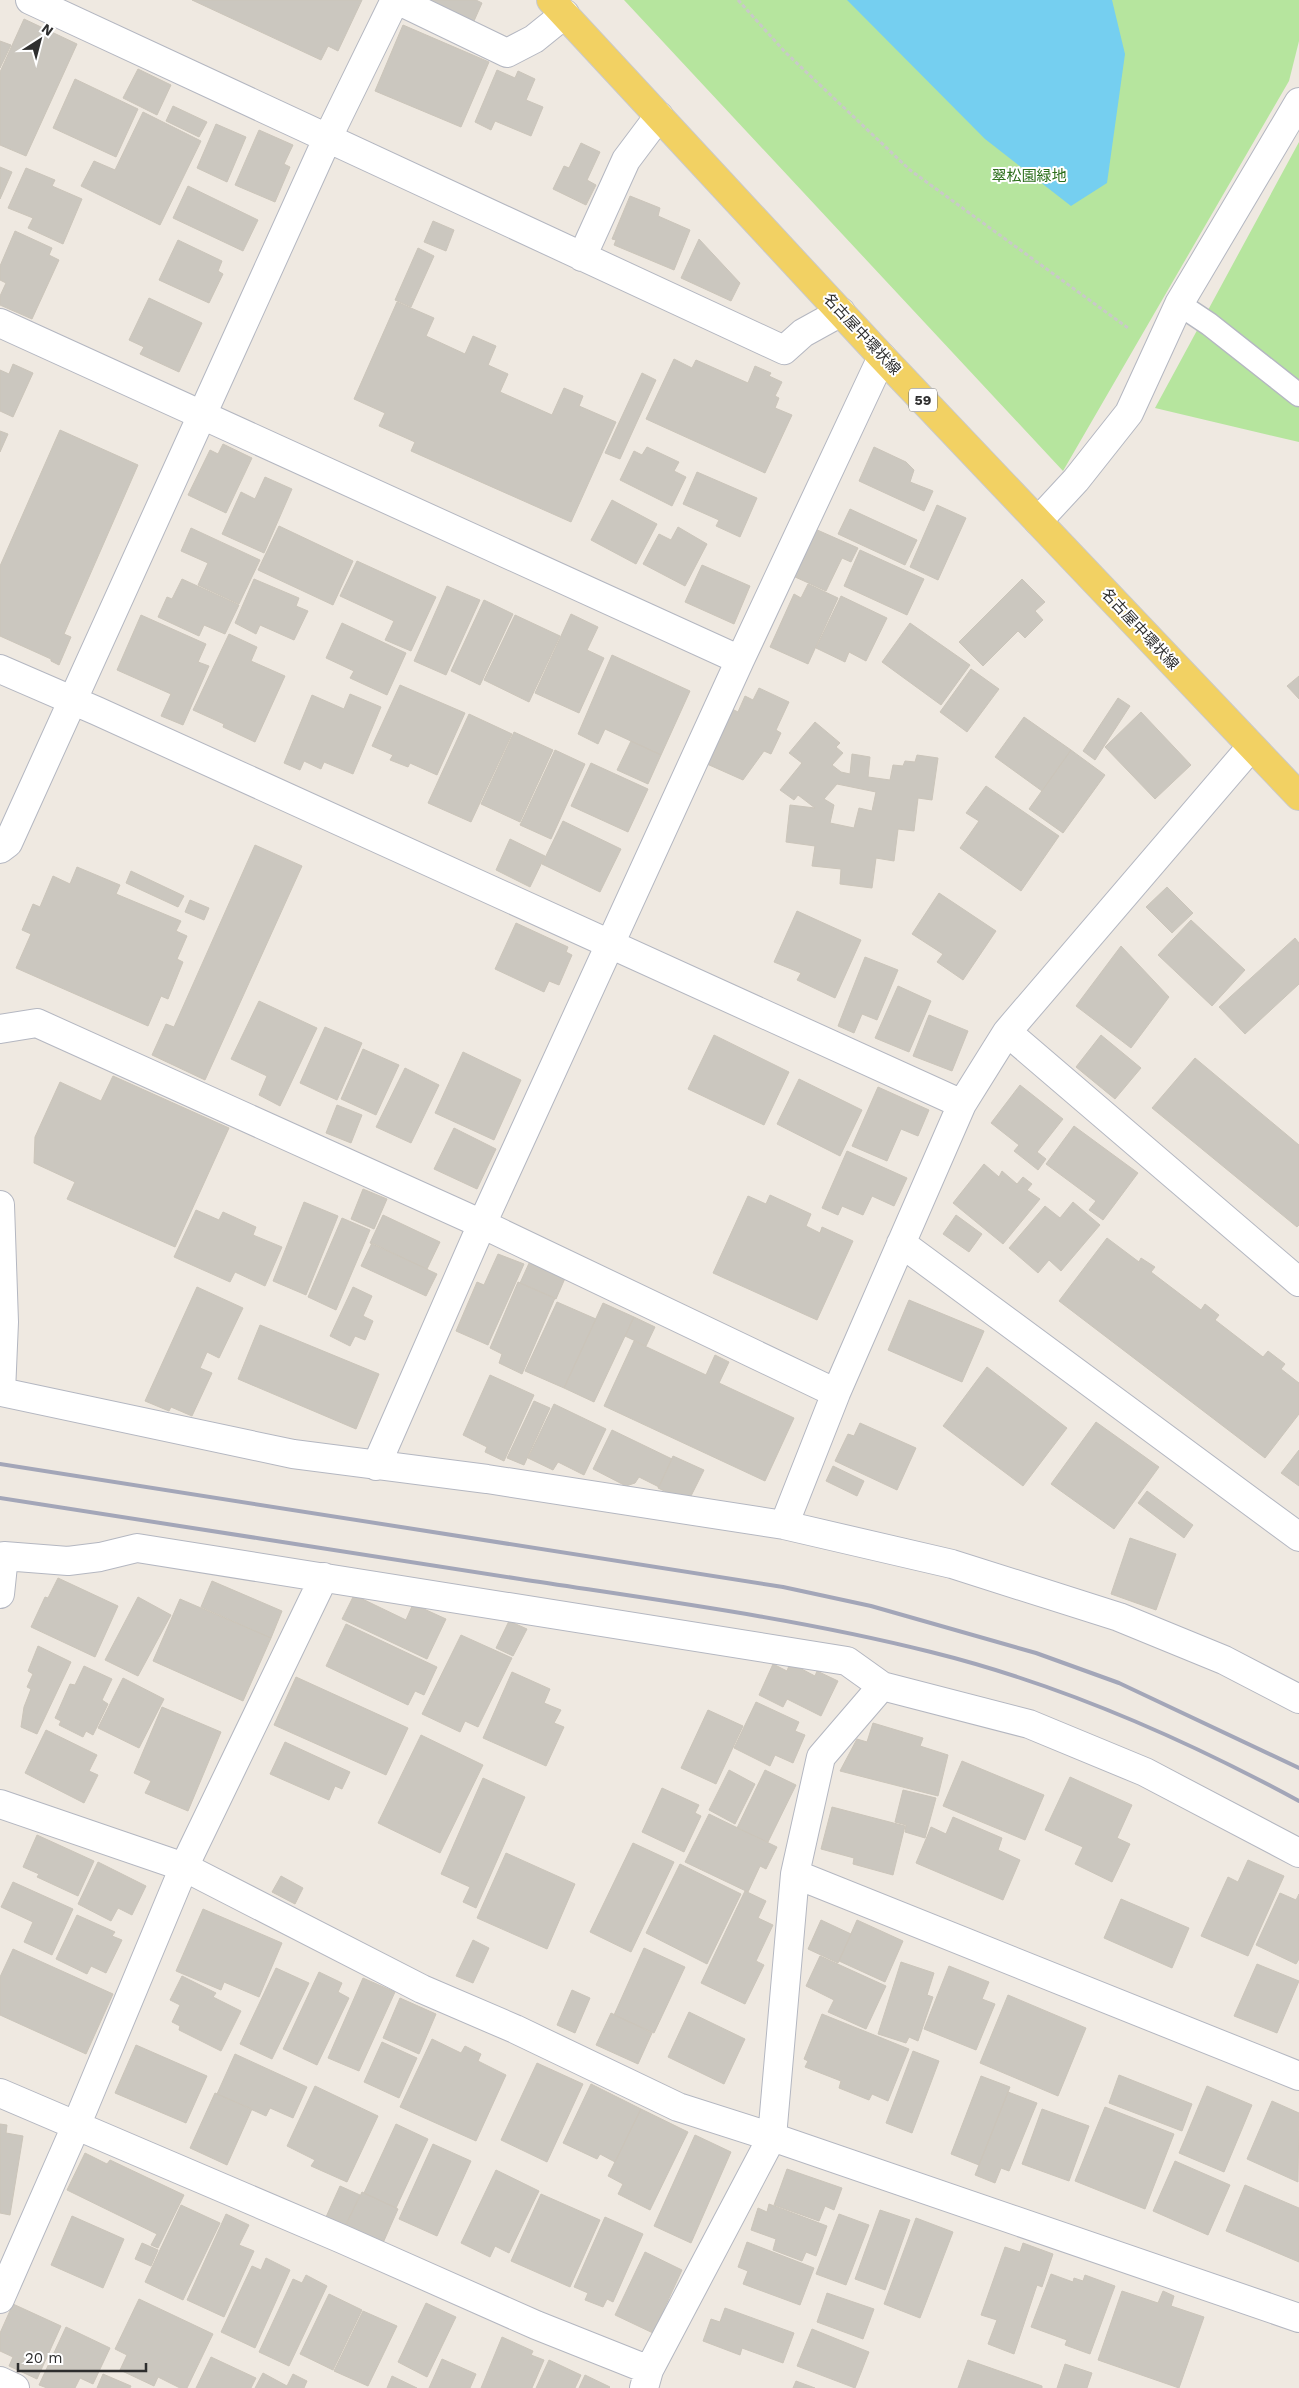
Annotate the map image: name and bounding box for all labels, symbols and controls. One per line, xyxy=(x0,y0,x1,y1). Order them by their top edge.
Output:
north arrow xyxy=(15,15,65,65)
text: N xyxy=(39,20,57,39)
park label: 翠松園緑地 xyxy=(991,167,1067,185)
street label: 名古屋中環状線 xyxy=(820,289,904,379)
road number: 59 xyxy=(909,388,937,412)
street label: 名古屋中環状線 xyxy=(1098,584,1182,674)
scale bar xyxy=(18,2340,145,2372)
text: 20 m xyxy=(25,2349,63,2367)

